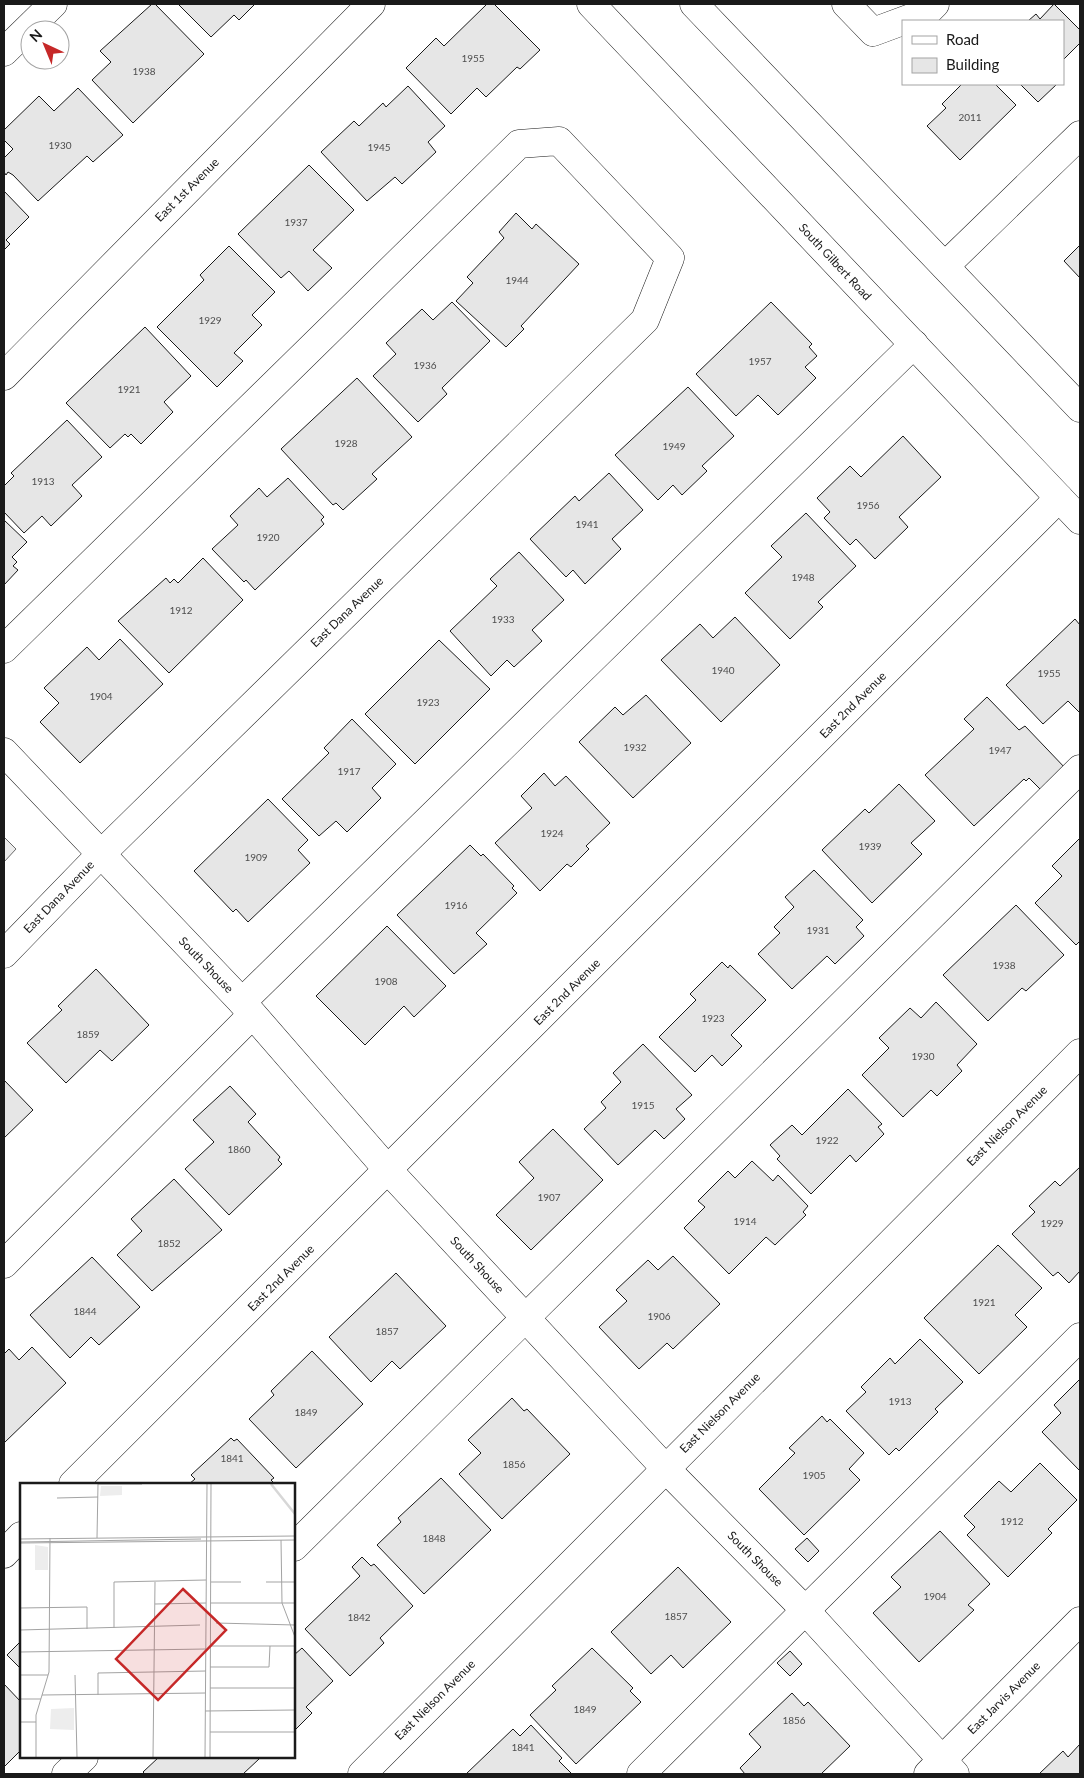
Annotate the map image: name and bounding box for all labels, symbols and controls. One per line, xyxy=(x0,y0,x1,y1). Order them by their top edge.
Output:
north arrow xyxy=(20,20,70,70)
legend xyxy=(902,20,1064,85)
text: N xyxy=(26,25,45,45)
text: Road xyxy=(946,30,979,48)
house number: 1955 xyxy=(461,52,485,64)
text: Building xyxy=(946,55,999,73)
house number: 1938 xyxy=(132,65,156,77)
house number: 2011 xyxy=(958,111,982,123)
house number: 1930 xyxy=(48,139,72,151)
house number: 1945 xyxy=(367,141,391,153)
street label: East 1st Avenue xyxy=(152,155,222,225)
house number: 1937 xyxy=(284,216,308,228)
street label: South Gilbert Road xyxy=(796,220,875,303)
house number: 1944 xyxy=(505,274,529,286)
house number: 1929 xyxy=(198,314,222,326)
house number: 1957 xyxy=(748,355,772,367)
house number: 1936 xyxy=(413,359,437,371)
house number: 1921 xyxy=(117,383,141,395)
house number: 1928 xyxy=(334,437,358,449)
house number: 1949 xyxy=(662,440,686,452)
house number: 1913 xyxy=(31,475,55,487)
house number: 1956 xyxy=(856,499,880,511)
house number: 1941 xyxy=(575,518,599,530)
house number: 1920 xyxy=(256,531,280,543)
house number: 1948 xyxy=(791,571,815,583)
street label: East Dana Avenue xyxy=(307,573,386,650)
house number: 1912 xyxy=(169,604,193,616)
house number: 1933 xyxy=(491,613,515,625)
house number: 1940 xyxy=(711,664,735,676)
house number: 1955 xyxy=(1037,667,1061,679)
street label: East 2nd Avenue xyxy=(816,668,889,741)
house number: 1904 xyxy=(89,690,113,702)
house number: 1923 xyxy=(416,696,440,708)
house number: 1932 xyxy=(623,741,647,753)
house number: 1947 xyxy=(988,744,1012,756)
house number: 1917 xyxy=(337,765,361,777)
house number: 1924 xyxy=(540,827,564,839)
house number: 1939 xyxy=(858,840,882,852)
house number: 1909 xyxy=(244,851,268,863)
street label: East Dana Avenue xyxy=(20,857,97,936)
house number: 1916 xyxy=(444,899,468,911)
house number: 1931 xyxy=(806,924,830,936)
street label: South Shouse xyxy=(176,933,237,996)
street label: East 2nd Avenue xyxy=(530,955,603,1028)
house number: 1938 xyxy=(992,959,1016,971)
house number: 1908 xyxy=(374,975,398,987)
house number: 1923 xyxy=(701,1012,725,1024)
house number: 1859 xyxy=(76,1028,100,1040)
house number: 1930 xyxy=(911,1050,935,1062)
street label: East Nielson Avenue xyxy=(963,1082,1050,1169)
house number: 1915 xyxy=(631,1099,655,1111)
house number: 1922 xyxy=(815,1134,839,1146)
house number: 1860 xyxy=(227,1143,251,1155)
house number: 1907 xyxy=(537,1191,561,1203)
house number: 1914 xyxy=(733,1215,757,1227)
house number: 1929 xyxy=(1040,1217,1064,1229)
street label: South Shouse xyxy=(447,1233,507,1296)
house number: 1852 xyxy=(157,1237,181,1249)
street label: East 2nd Avenue xyxy=(244,1241,317,1314)
house number: 1921 xyxy=(972,1296,996,1308)
house number: 1844 xyxy=(73,1305,97,1317)
house number: 1906 xyxy=(647,1310,671,1322)
house number: 1857 xyxy=(375,1325,399,1337)
street label: East Nielson Avenue xyxy=(676,1369,763,1456)
house number: 1913 xyxy=(888,1395,912,1407)
house number: 1849 xyxy=(294,1406,318,1418)
house number: 1841 xyxy=(220,1452,244,1464)
house number: 1856 xyxy=(502,1458,526,1470)
house number: 1905 xyxy=(802,1469,826,1481)
inset map xyxy=(20,1483,295,1758)
house number: 1912 xyxy=(1000,1515,1024,1527)
street label: South Shouse xyxy=(725,1528,786,1589)
house number: 1848 xyxy=(422,1532,446,1544)
house number: 1904 xyxy=(923,1590,947,1602)
house number: 1857 xyxy=(664,1610,688,1622)
house number: 1842 xyxy=(347,1611,371,1623)
street label: East Nielson Avenue xyxy=(391,1656,478,1743)
street label: East Jarvis Avenue xyxy=(964,1658,1043,1737)
house number: 1849 xyxy=(573,1703,597,1715)
house number: 1856 xyxy=(782,1714,806,1726)
house number: 1841 xyxy=(511,1741,535,1753)

